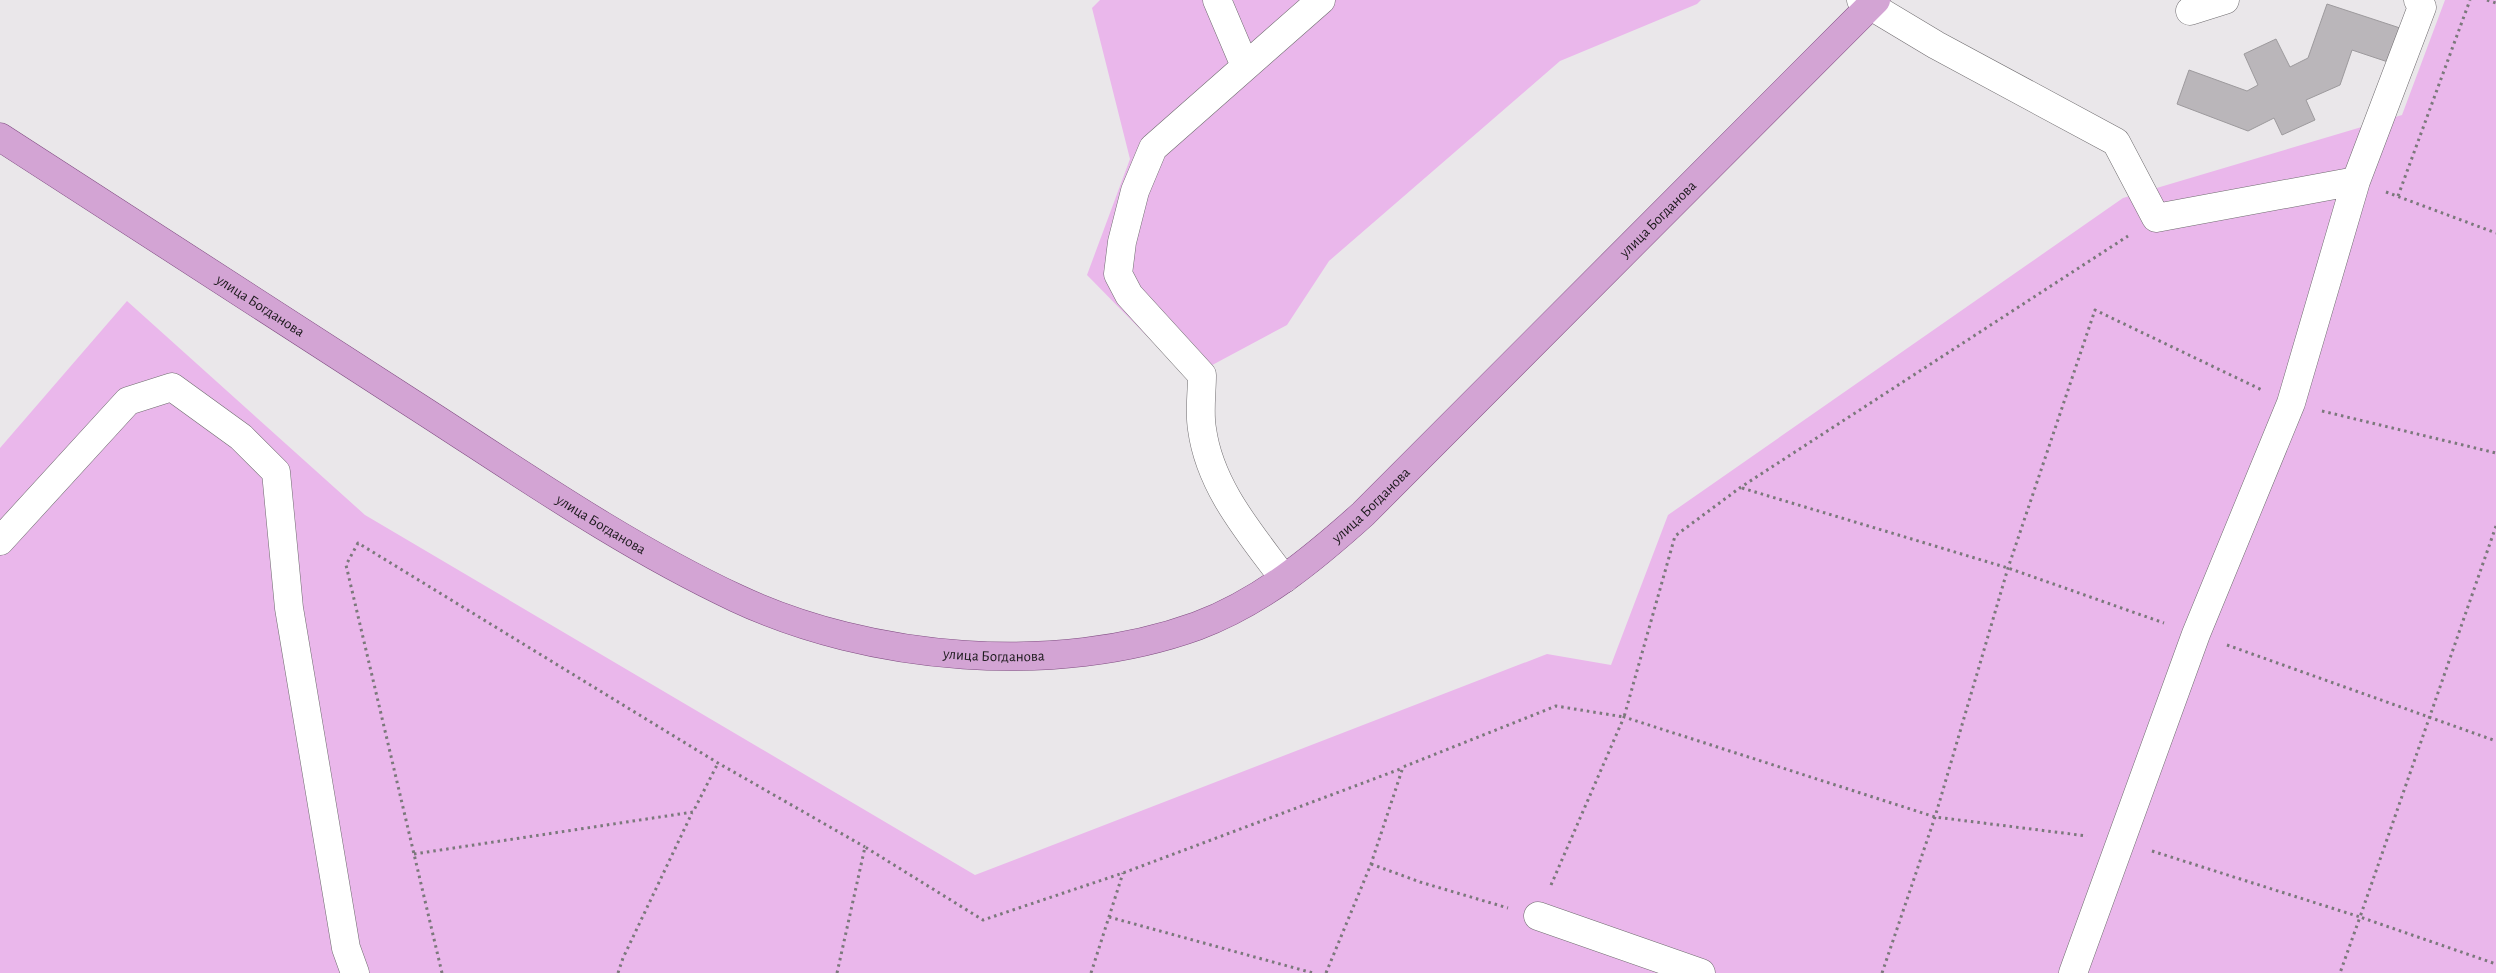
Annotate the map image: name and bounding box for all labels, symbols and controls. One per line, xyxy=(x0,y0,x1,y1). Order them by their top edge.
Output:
street label: улица Богданова xyxy=(1616,178,1699,261)
street label: улица Богданова xyxy=(212,271,307,340)
street label: улица Богданова xyxy=(1329,464,1413,546)
street label: улица Богданова xyxy=(553,491,648,557)
street label: улица Богданова xyxy=(941,646,1045,664)

